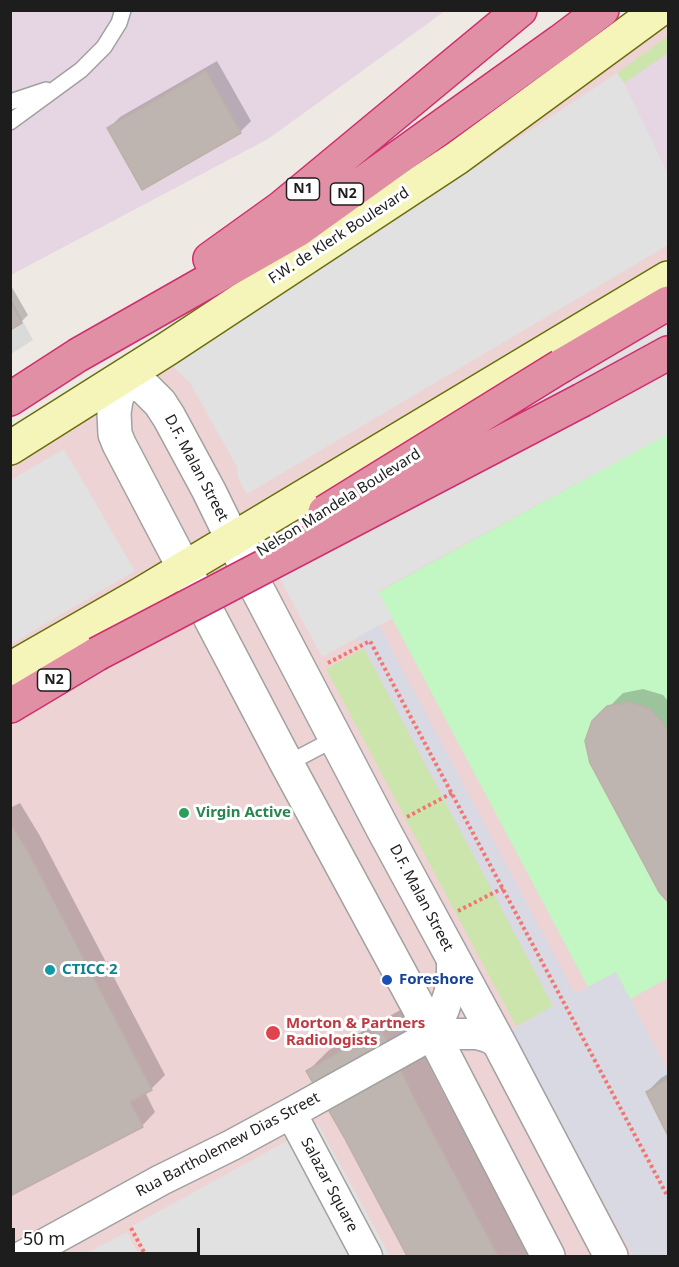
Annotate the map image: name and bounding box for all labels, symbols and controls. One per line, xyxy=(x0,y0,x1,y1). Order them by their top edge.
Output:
road number: N1 xyxy=(286,178,320,200)
road number: N2 xyxy=(330,183,364,205)
street label: F.W. de Klerk Boulevard xyxy=(265,184,413,288)
street label: D.F. Malan Street xyxy=(160,411,232,525)
street label: Nelson Mandela Boulevard xyxy=(254,445,424,561)
road number: N2 xyxy=(38,669,70,691)
place label: Virgin Active xyxy=(196,804,291,822)
marker: Virgin Active xyxy=(177,806,191,820)
street label: D.F. Malan Street xyxy=(385,841,457,955)
place label: CTICC 2 xyxy=(62,961,118,979)
marker: CTICC 2 xyxy=(43,963,57,977)
place label: Foreshore xyxy=(399,971,474,989)
marker: Foreshore xyxy=(380,973,394,987)
place label: Morton & Partners Radiologists xyxy=(286,1015,425,1050)
marker: Morton & Partners Radiologists xyxy=(264,1024,282,1042)
street label: Rua Bartholemew Dias Street xyxy=(133,1089,323,1201)
street label: Salazar Square xyxy=(297,1135,361,1235)
scale bar xyxy=(15,1216,202,1254)
text: 50 m xyxy=(23,1226,65,1250)

